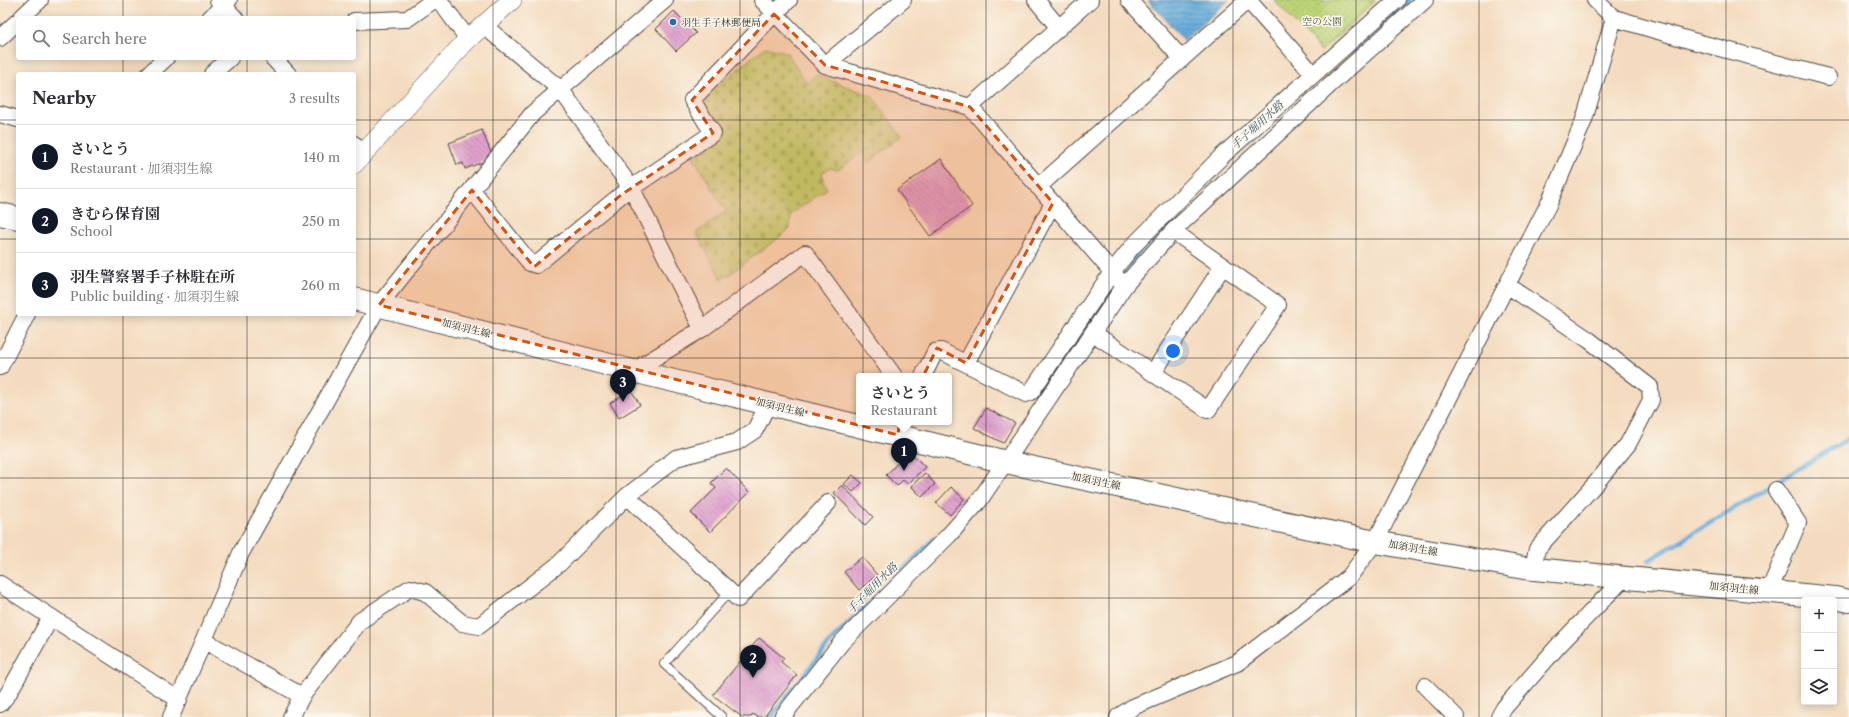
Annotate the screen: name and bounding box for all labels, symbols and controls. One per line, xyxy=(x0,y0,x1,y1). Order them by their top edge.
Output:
park label: 空の公園 xyxy=(1302,15,1342,28)
search box xyxy=(16,16,356,60)
place label: 羽生手子林郵便局 xyxy=(681,16,761,29)
marker: 羽生手子林郵便局 xyxy=(668,17,678,27)
icon: search xyxy=(30,27,52,49)
text: Search here xyxy=(62,29,147,48)
text: Nearby xyxy=(32,88,96,108)
text: 3 results xyxy=(289,90,340,106)
water label: 手子堀用水路 xyxy=(1228,97,1287,152)
text: さいとう xyxy=(70,139,130,158)
text: 1 xyxy=(42,149,48,165)
text: 140 m xyxy=(303,149,340,165)
text: Restaurant · 加須羽生線 xyxy=(70,160,212,176)
text: きむら保育園 xyxy=(70,204,160,223)
text: 2 xyxy=(41,213,49,229)
text: 250 m xyxy=(302,213,340,229)
text: School xyxy=(70,223,113,239)
text: 羽生警察署手子林駐在所 xyxy=(70,267,235,286)
text: 3 xyxy=(41,277,49,293)
text: 260 m xyxy=(301,277,340,293)
text: Public building · 加須羽生線 xyxy=(70,288,239,304)
street label: 加須羽生線 xyxy=(440,316,492,340)
your location xyxy=(1163,341,1183,361)
pin: 3 xyxy=(610,369,636,402)
popup xyxy=(856,373,952,425)
text: さいとう xyxy=(871,383,931,402)
street label: 加須羽生線 xyxy=(754,395,806,419)
text: Restaurant xyxy=(871,402,937,418)
pin: 1 xyxy=(891,438,917,471)
street label: 加須羽生線 xyxy=(1070,469,1122,493)
street label: 加須羽生線 xyxy=(1387,537,1439,559)
water label: 手子堀用水路 xyxy=(844,559,901,616)
street label: 加須羽生線 xyxy=(1708,579,1760,597)
map controls xyxy=(1801,597,1837,705)
button: + xyxy=(1801,597,1837,633)
button: − xyxy=(1801,633,1837,669)
pin: 2 xyxy=(740,645,766,678)
button: layers xyxy=(1801,669,1837,705)

